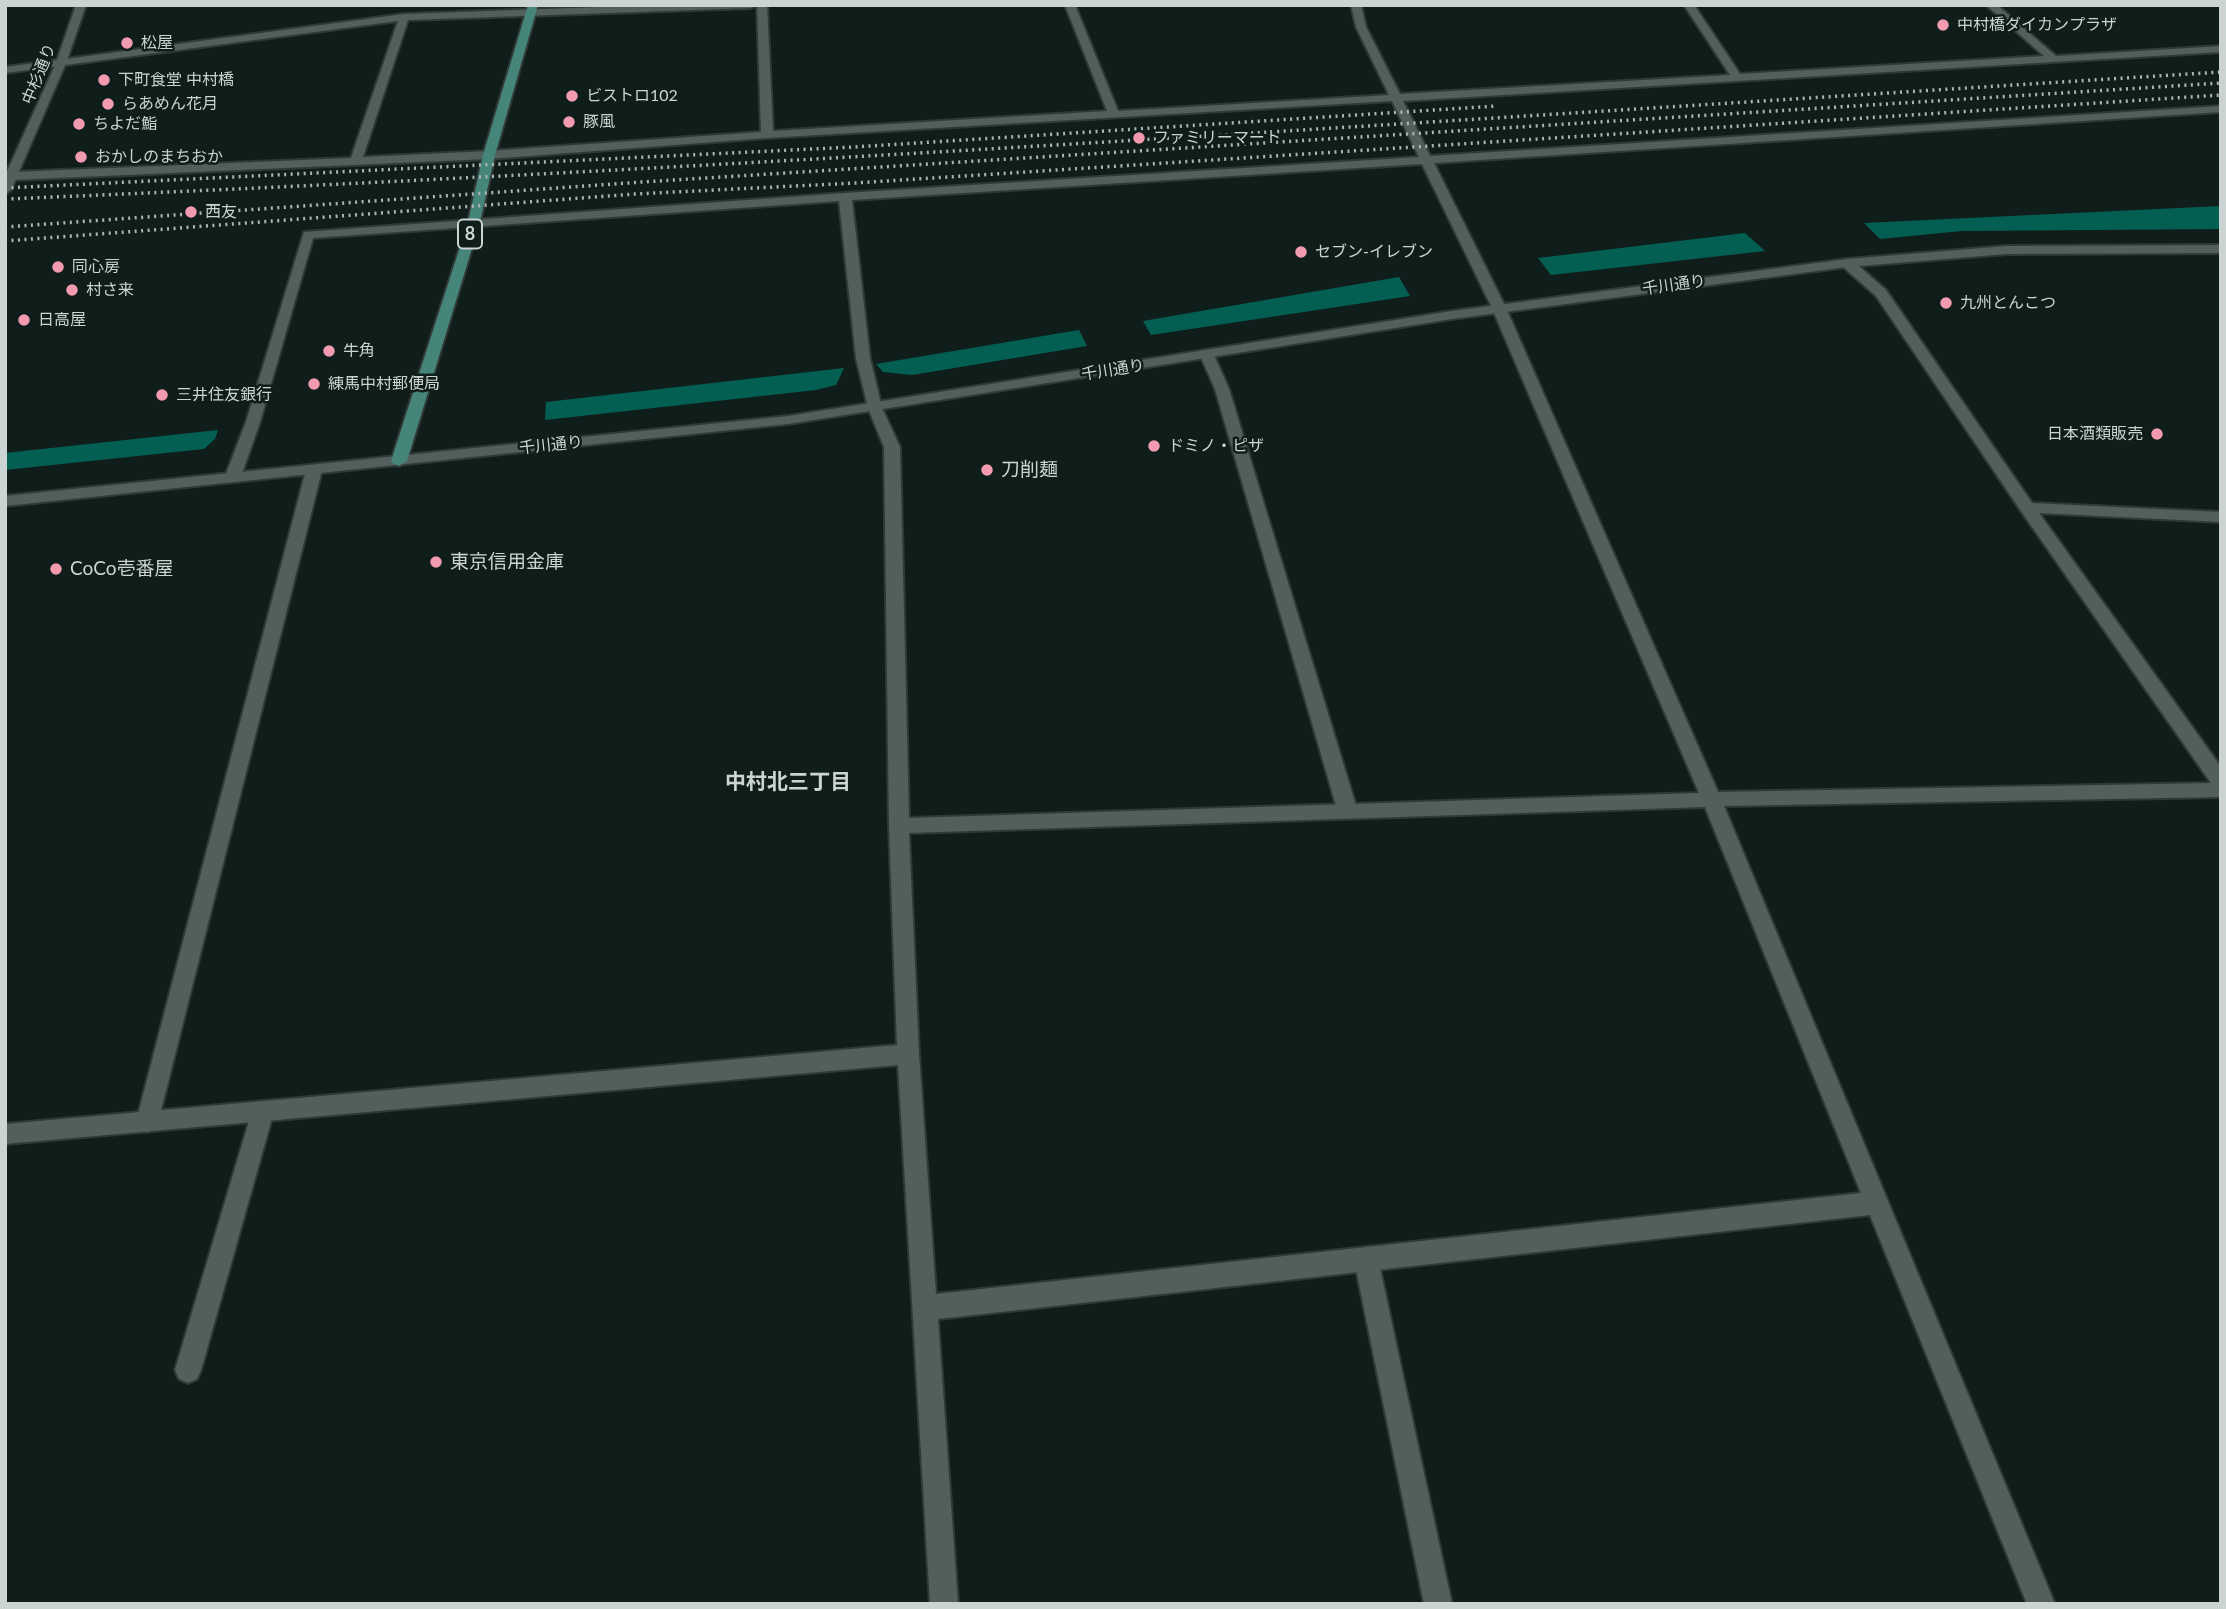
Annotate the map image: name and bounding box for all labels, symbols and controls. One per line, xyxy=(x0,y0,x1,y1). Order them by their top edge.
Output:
place label: 中村橋ダイカンプラザ xyxy=(1957,15,2117,35)
marker: 中村橋ダイカンプラザ xyxy=(1935,17,1951,33)
place label: 松屋 xyxy=(141,33,173,53)
marker: 松屋 xyxy=(119,35,135,51)
street label: 中杉通り xyxy=(18,41,60,107)
place label: 下町食堂 中村橋 xyxy=(118,70,234,90)
marker: 下町食堂 中村橋 xyxy=(96,72,112,88)
place label: ビストロ102 xyxy=(586,86,678,106)
marker: ビストロ102 xyxy=(564,88,580,104)
place label: らあめん花月 xyxy=(122,94,218,114)
marker: らあめん花月 xyxy=(100,96,116,112)
place label: 豚風 xyxy=(583,112,615,132)
place label: ちよだ鮨 xyxy=(93,114,157,134)
marker: 豚風 xyxy=(561,114,577,130)
marker: ちよだ鮨 xyxy=(71,116,87,132)
place label: ファミリーマート xyxy=(1153,128,1281,148)
marker: ファミリーマート xyxy=(1131,130,1147,146)
place label: おかしのまちおか xyxy=(95,147,223,167)
marker: おかしのまちおか xyxy=(73,149,89,165)
place label: 西友 xyxy=(205,202,237,222)
marker: 西友 xyxy=(183,204,199,220)
road number: 8 xyxy=(458,220,482,248)
place label: セブン-イレブン xyxy=(1315,242,1433,262)
marker: セブン-イレブン xyxy=(1293,244,1309,260)
place label: 同心房 xyxy=(72,257,120,277)
marker: 同心房 xyxy=(50,259,66,275)
street label: 千川通り xyxy=(1641,271,1707,299)
place label: 村さ来 xyxy=(86,280,134,300)
marker: 村さ来 xyxy=(64,282,80,298)
place label: 九州とんこつ xyxy=(1960,293,2056,313)
marker: 九州とんこつ xyxy=(1938,295,1954,311)
place label: 日高屋 xyxy=(38,310,86,330)
marker: 日高屋 xyxy=(16,312,32,328)
place label: 牛角 xyxy=(343,341,375,361)
marker: 牛角 xyxy=(321,343,337,359)
street label: 千川通り xyxy=(1080,356,1146,384)
place label: 練馬中村郵便局 xyxy=(328,374,440,394)
marker: 練馬中村郵便局 xyxy=(306,376,322,392)
place label: 三井住友銀行 xyxy=(176,385,272,405)
marker: 三井住友銀行 xyxy=(154,387,170,403)
place label: 日本酒類販売 xyxy=(2047,424,2143,444)
marker: 日本酒類販売 xyxy=(2149,426,2165,442)
street label: 千川通り xyxy=(518,432,584,458)
place label: ドミノ・ピザ xyxy=(1168,436,1264,456)
marker: ドミノ・ピザ xyxy=(1146,438,1162,454)
place label: 刀削麺 xyxy=(1001,459,1058,481)
marker: 刀削麺 xyxy=(979,462,995,478)
place label: 東京信用金庫 xyxy=(450,551,564,573)
marker: 東京信用金庫 xyxy=(428,554,444,570)
place label: CoCo壱番屋 xyxy=(70,558,173,580)
marker: CoCo壱番屋 xyxy=(48,561,64,577)
district label: 中村北三丁目 xyxy=(725,769,851,795)

